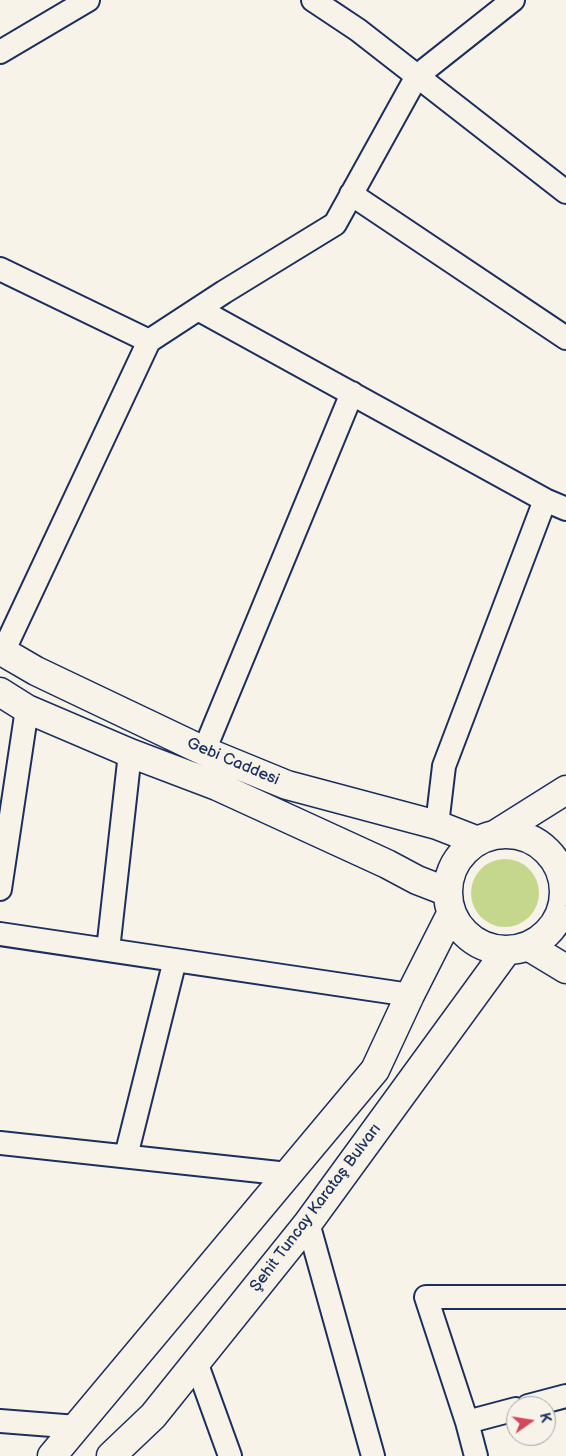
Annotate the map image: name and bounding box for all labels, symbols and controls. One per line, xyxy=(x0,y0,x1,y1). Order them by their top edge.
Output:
street label: Gebi Caddesi xyxy=(184,734,282,790)
street label: Şehit Tuncay Karataş Bulvarı xyxy=(247,1120,385,1296)
north arrow xyxy=(506,1396,556,1446)
text: K xyxy=(536,1411,554,1424)

